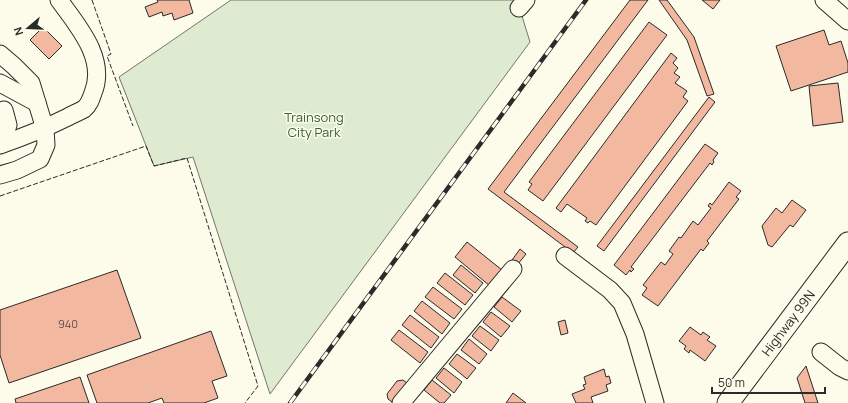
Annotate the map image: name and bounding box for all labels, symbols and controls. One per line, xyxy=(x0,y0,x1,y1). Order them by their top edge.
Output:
north arrow xyxy=(8,8,48,48)
text: N xyxy=(10,25,26,38)
park label: Trainsong City Park xyxy=(284,108,344,141)
street label: Highway 99N xyxy=(757,286,819,360)
house number: 940 xyxy=(58,316,78,331)
scale bar xyxy=(712,369,825,395)
text: 50 m xyxy=(718,374,745,391)

